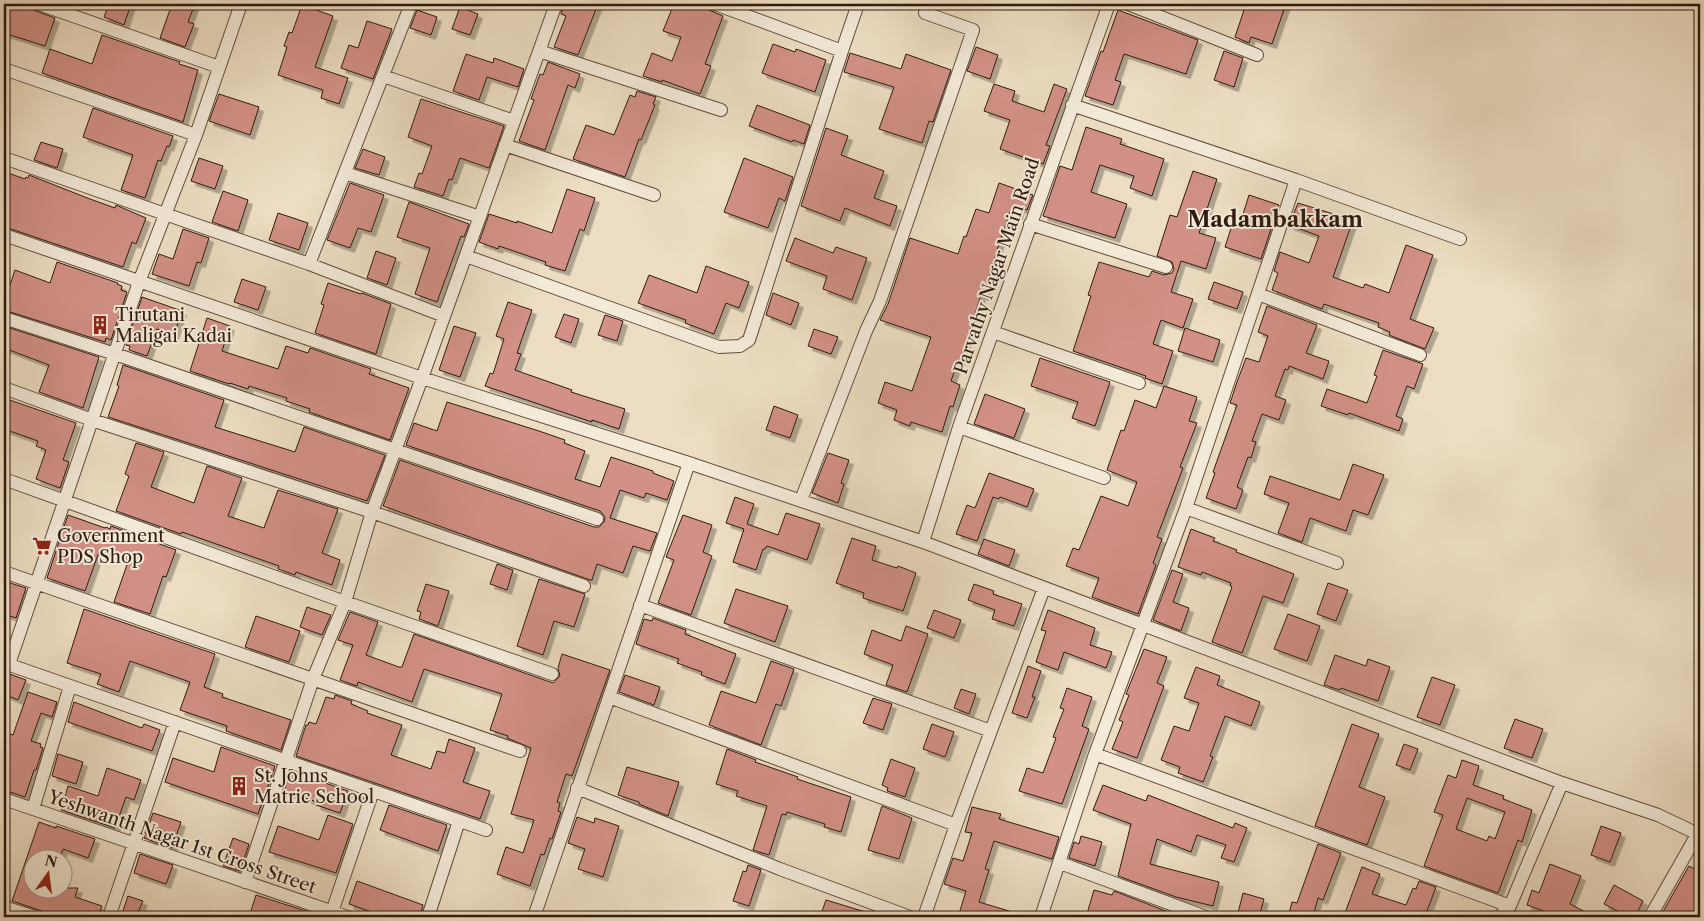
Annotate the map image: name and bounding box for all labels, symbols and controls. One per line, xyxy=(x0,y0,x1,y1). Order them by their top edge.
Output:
street label: Parvathy Nagar Main Road xyxy=(950,155,1044,377)
district label: Madambakkam xyxy=(1187,206,1363,233)
place label: Tirutani Maligai Kadai xyxy=(115,304,233,347)
building icon: Tirutani Maligai Kadai xyxy=(89,314,111,336)
place label: Government PDS Shop xyxy=(57,525,165,568)
supermarket icon: Government PDS Shop xyxy=(31,535,53,557)
place label: St. Johns Matric School xyxy=(254,765,374,808)
building icon: St. Johns Matric School xyxy=(228,775,250,797)
street label: Yeshwanth Nagar 1st Cross Street xyxy=(45,786,319,898)
north arrow xyxy=(22,848,72,898)

